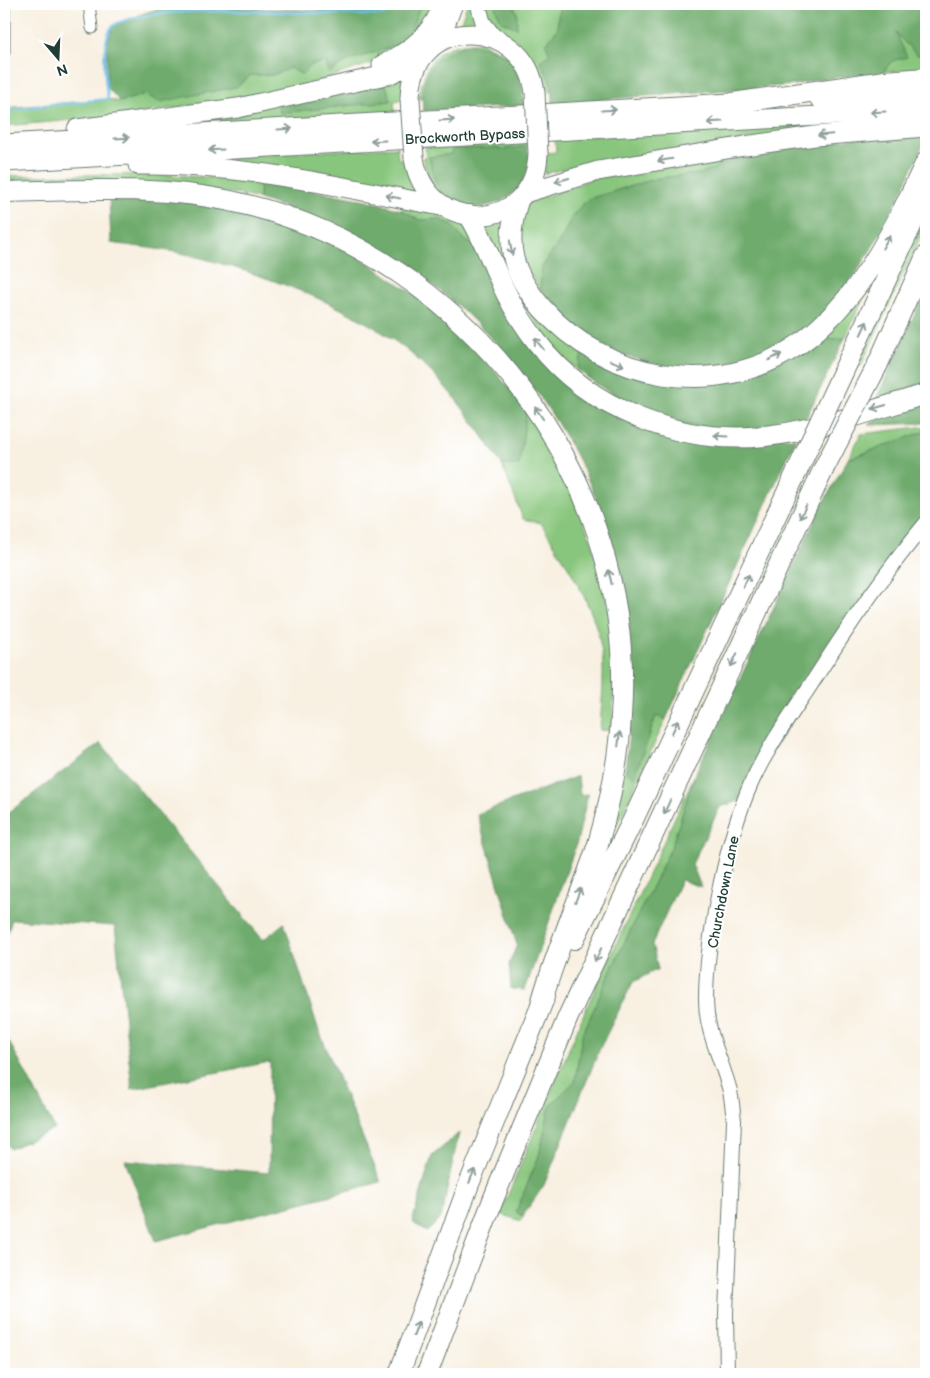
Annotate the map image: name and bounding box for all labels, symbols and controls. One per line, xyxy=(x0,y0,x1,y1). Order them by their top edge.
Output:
north arrow xyxy=(32,32,82,82)
text: N xyxy=(54,60,70,80)
one-way arrow xyxy=(601,106,617,115)
one-way arrow xyxy=(870,108,886,117)
one-way arrow xyxy=(439,116,455,125)
one-way arrow xyxy=(708,117,724,126)
one-way arrow xyxy=(276,124,292,134)
street label: Brockworth Bypass xyxy=(404,125,526,148)
one-way arrow xyxy=(818,130,834,140)
one-way arrow xyxy=(114,133,130,142)
one-way arrow xyxy=(371,136,387,145)
one-way arrow xyxy=(208,146,224,155)
one-way arrow xyxy=(657,156,673,166)
one-way arrow xyxy=(555,176,571,185)
one-way arrow xyxy=(386,192,402,201)
one-way arrow xyxy=(882,235,891,250)
one-way arrow xyxy=(506,240,516,256)
one-way arrow xyxy=(860,321,869,336)
one-way arrow xyxy=(534,338,545,351)
one-way arrow xyxy=(767,352,782,362)
one-way arrow xyxy=(609,358,624,368)
one-way arrow xyxy=(872,403,888,413)
one-way arrow xyxy=(534,406,544,420)
one-way arrow xyxy=(713,431,729,440)
one-way arrow xyxy=(798,504,808,519)
one-way arrow xyxy=(605,570,614,586)
one-way arrow xyxy=(742,574,752,589)
one-way arrow xyxy=(729,652,739,667)
one-way arrow xyxy=(670,720,680,735)
one-way arrow xyxy=(614,731,624,747)
one-way arrow xyxy=(662,799,671,814)
street label: Churchdown Lane xyxy=(704,834,743,950)
one-way arrow xyxy=(574,888,583,904)
one-way arrow xyxy=(593,947,603,962)
one-way arrow xyxy=(468,1169,477,1184)
one-way arrow xyxy=(412,1321,421,1337)

